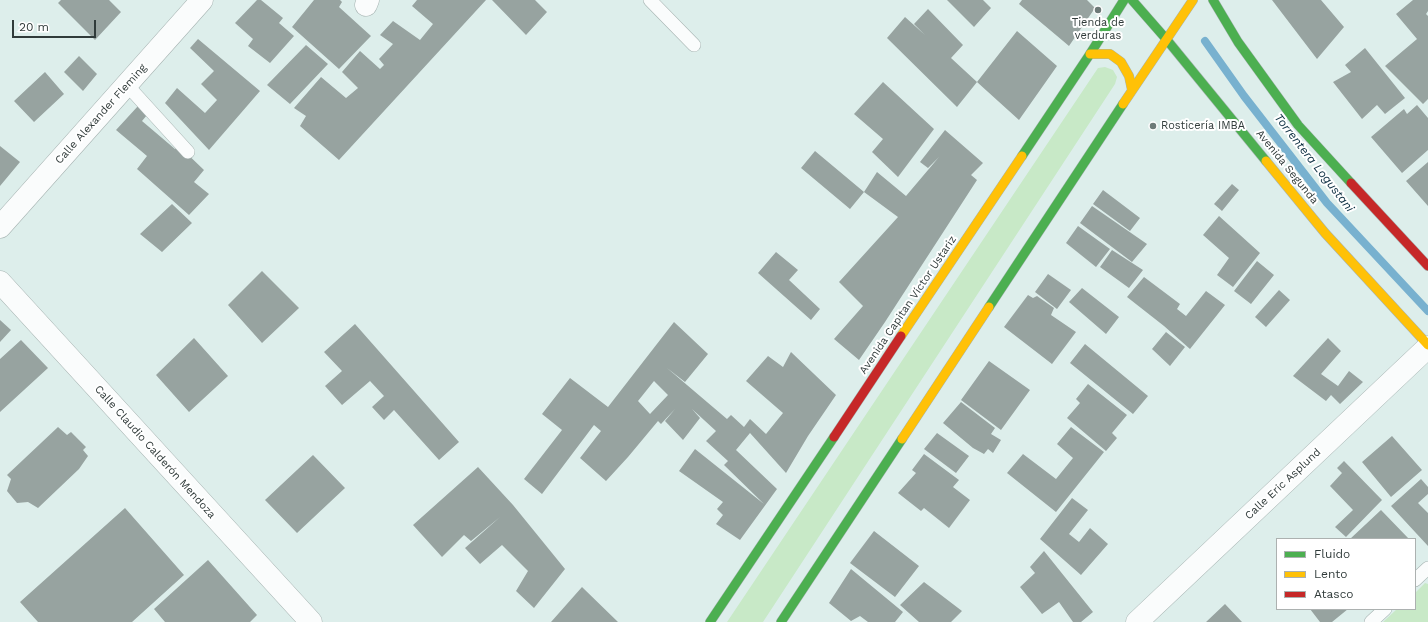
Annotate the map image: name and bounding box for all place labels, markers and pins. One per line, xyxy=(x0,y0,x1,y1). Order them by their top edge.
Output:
marker: Tienda de verduras xyxy=(1093,5,1103,15)
place label: Tienda de verduras xyxy=(1072,16,1124,42)
place label: Rosticería IMBA xyxy=(1161,119,1245,133)
marker: Rosticería IMBA xyxy=(1148,121,1158,131)

